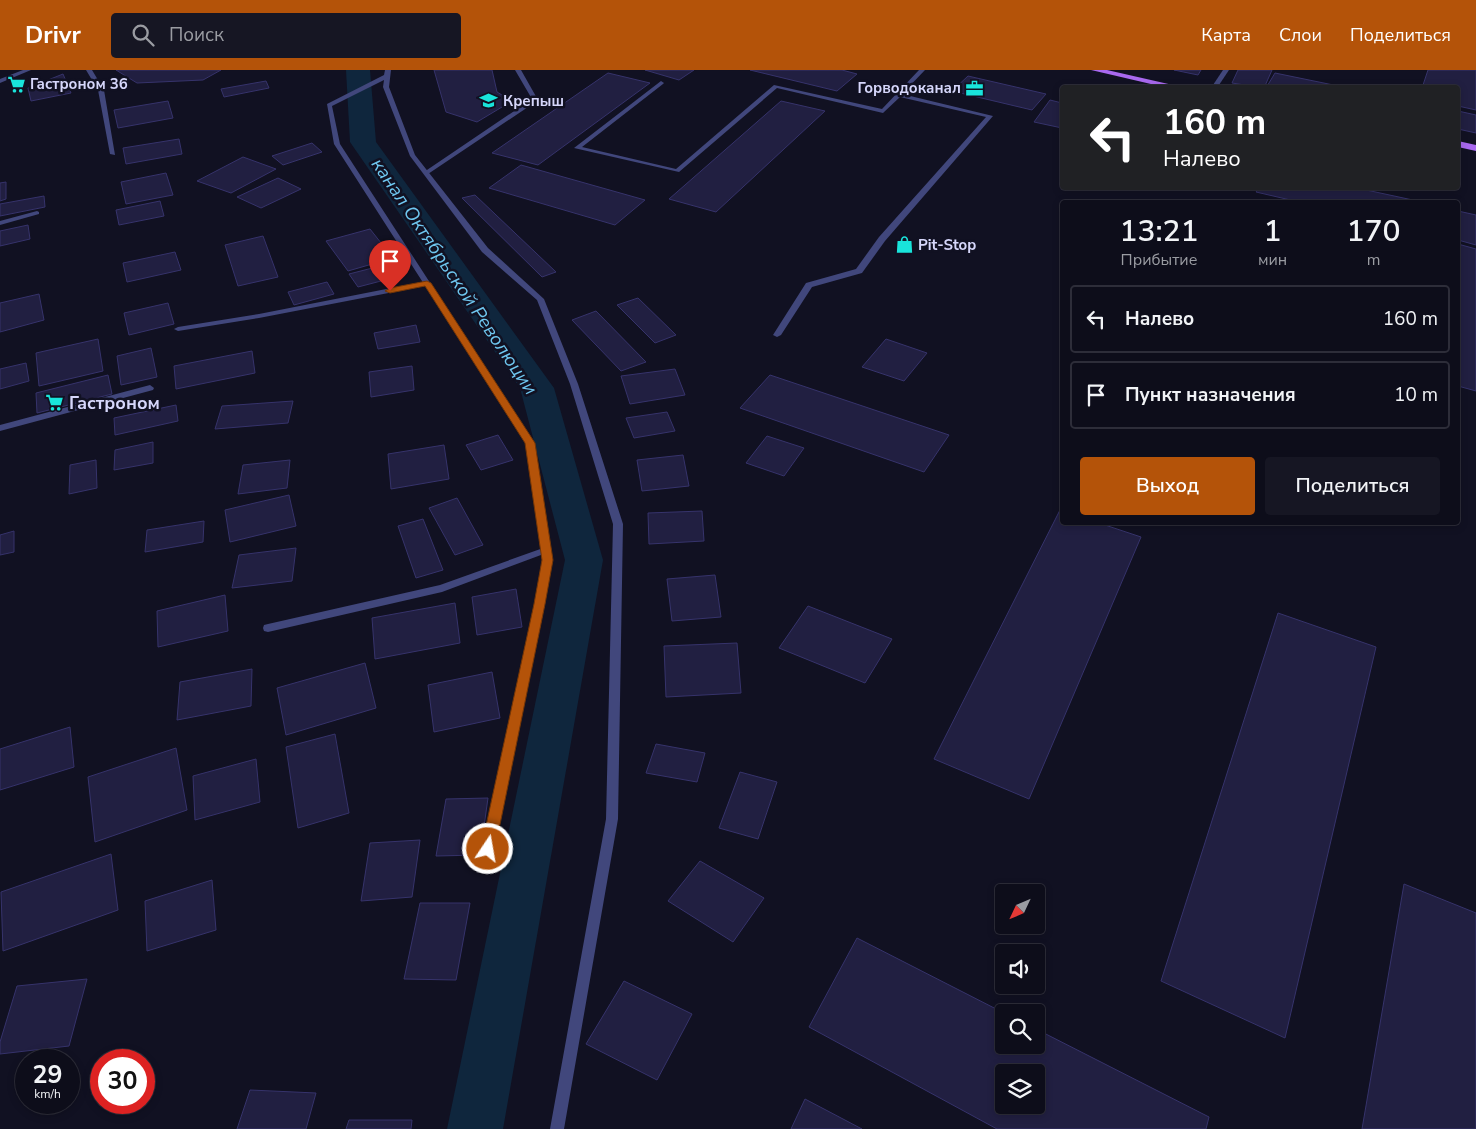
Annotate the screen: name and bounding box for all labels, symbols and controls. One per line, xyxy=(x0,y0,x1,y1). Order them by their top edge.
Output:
search box xyxy=(111,13,461,58)
text: Drivr xyxy=(25,19,81,51)
icon: search xyxy=(129,21,157,49)
text: Поиск xyxy=(169,22,224,48)
text: Карта xyxy=(1201,23,1251,47)
text: Слои xyxy=(1279,23,1322,47)
text: Поделиться xyxy=(1350,23,1451,47)
supermarket icon: Гастроном 36 xyxy=(6,74,26,94)
place label: Гастроном 36 xyxy=(30,74,128,94)
place label: Горводоканал xyxy=(858,78,961,98)
office icon: Горводоканал xyxy=(965,78,985,98)
school or university icon: Крепыш xyxy=(479,91,499,111)
place label: Крепыш xyxy=(503,91,564,111)
text: 160 m xyxy=(1163,99,1266,146)
icon: left xyxy=(1080,105,1145,170)
text: Налево xyxy=(1163,144,1241,174)
water label: канал Октябрьской Революции xyxy=(365,153,543,400)
text: 13:21 xyxy=(1119,211,1199,252)
text: 1 xyxy=(1264,211,1282,252)
text: 170 xyxy=(1347,211,1401,252)
shop icon: Pit-Stop xyxy=(894,235,914,255)
place label: Pit-Stop xyxy=(918,235,976,255)
pin xyxy=(369,240,411,291)
icon: arrive xyxy=(376,247,404,275)
text: Прибытие xyxy=(1121,249,1197,271)
text: мин xyxy=(1258,249,1287,271)
text: m xyxy=(1367,249,1380,271)
icon: left xyxy=(1082,305,1110,333)
text: Налево xyxy=(1125,306,1194,332)
text: 160 m xyxy=(1383,306,1438,332)
icon: arrive xyxy=(1082,381,1110,409)
text: Пункт назначения xyxy=(1125,382,1296,408)
text: 10 m xyxy=(1394,382,1438,408)
place label: Гастроном xyxy=(69,391,160,415)
supermarket icon: Гастроном xyxy=(45,393,65,413)
button: Выход xyxy=(1080,457,1255,515)
button: Поделиться xyxy=(1265,457,1440,515)
position arrow xyxy=(461,822,513,874)
north arrow xyxy=(995,884,1045,934)
map controls xyxy=(995,884,1045,1114)
button: sound xyxy=(995,944,1045,994)
button: search xyxy=(995,1004,1045,1054)
speed limit sign: 30 xyxy=(90,1049,155,1114)
text: 29 xyxy=(32,1058,63,1092)
button: layers xyxy=(995,1064,1045,1114)
text: km/h xyxy=(34,1086,61,1102)

